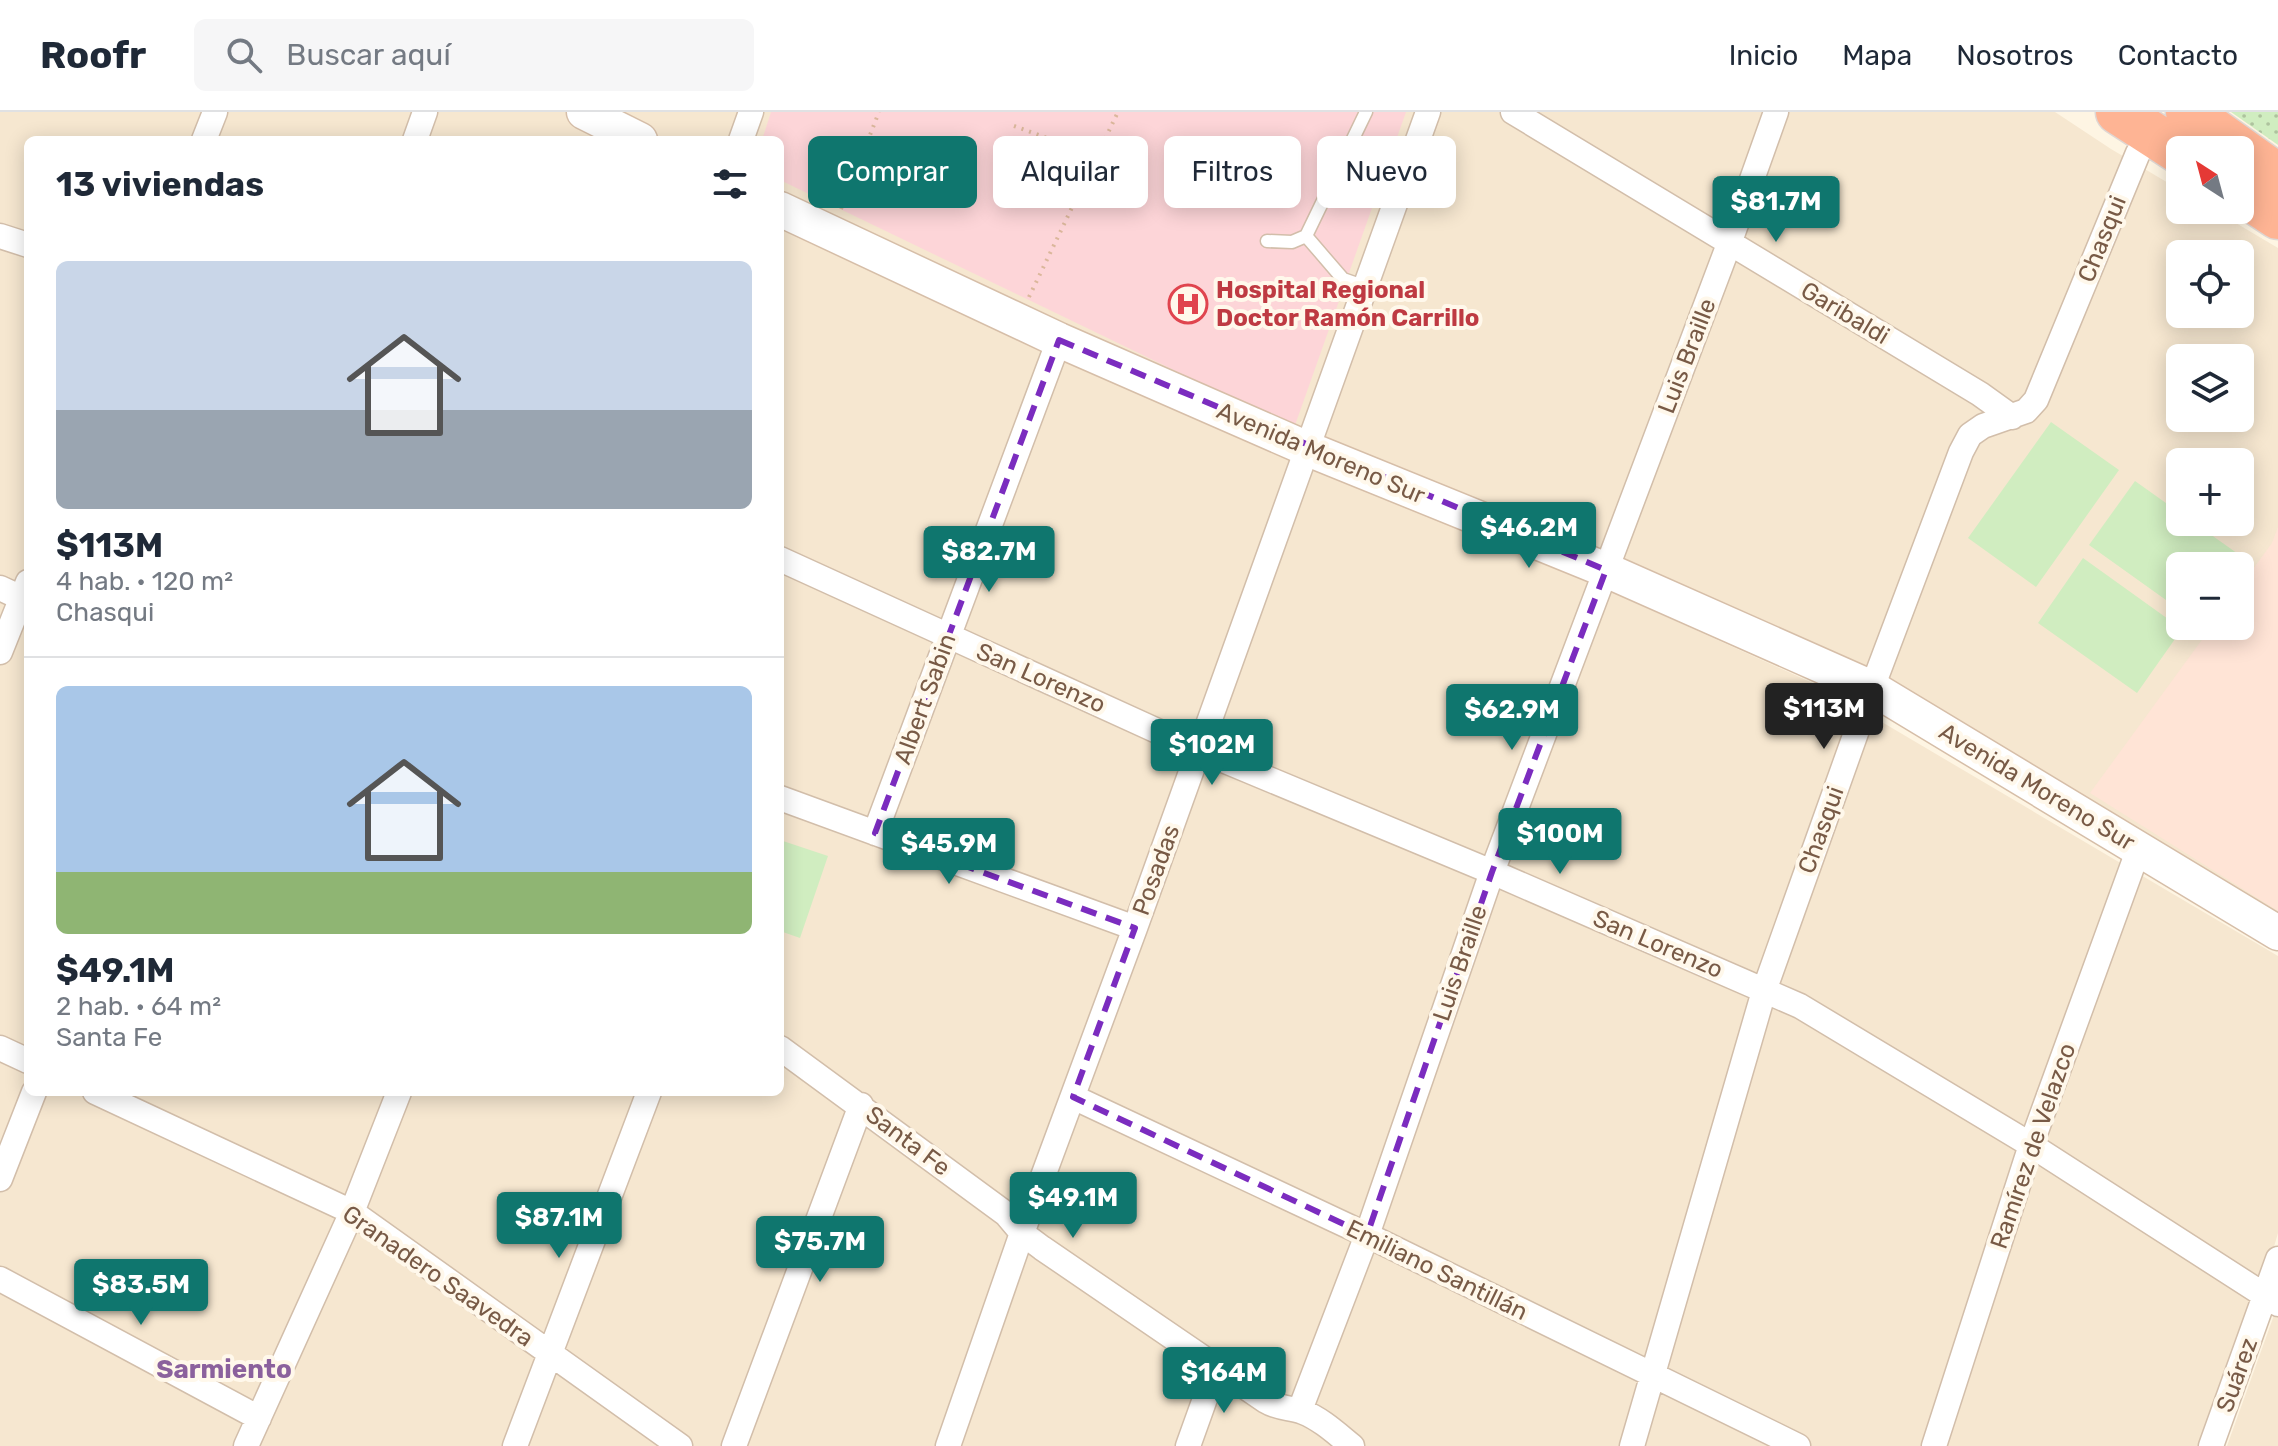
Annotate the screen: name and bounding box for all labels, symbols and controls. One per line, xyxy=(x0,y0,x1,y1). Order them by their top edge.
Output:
search box xyxy=(194,19,754,91)
text: Roofr xyxy=(40,32,146,78)
icon: search xyxy=(222,33,266,77)
text: Buscar aquí xyxy=(286,37,451,73)
text: Inicio xyxy=(1729,39,1798,72)
text: Mapa xyxy=(1842,39,1912,72)
text: Nosotros xyxy=(1956,39,2074,72)
text: Contacto xyxy=(2118,39,2238,72)
chip: Comprar xyxy=(808,136,977,208)
chip: Alquilar xyxy=(993,136,1148,208)
chip: Filtros xyxy=(1164,136,1301,208)
chip: Nuevo xyxy=(1317,136,1456,208)
north arrow xyxy=(2166,136,2254,224)
map controls xyxy=(2166,136,2254,640)
icon: filters xyxy=(708,162,752,206)
text: 13 viviendas xyxy=(56,164,264,205)
pin: $81.7M xyxy=(1711,176,1841,244)
text: $81.7M xyxy=(1731,186,1821,217)
street label: Chasqui xyxy=(2072,192,2132,286)
button: locate xyxy=(2166,240,2254,328)
place label: Hospital Regional Doctor Ramón Carrillo xyxy=(1216,276,1479,332)
street label: Garibaldi xyxy=(1796,276,1894,350)
hospital icon: Hospital Regional Doctor Ramón Carrillo xyxy=(1167,283,1209,325)
street label: Luis Braille xyxy=(1652,295,1722,417)
icon: home xyxy=(332,313,476,457)
button: layers xyxy=(2166,344,2254,432)
street label: Avenida Moreno Sur xyxy=(1213,396,1429,510)
button: + xyxy=(2166,448,2254,536)
pin: $46.2M xyxy=(1464,502,1594,570)
text: $46.2M xyxy=(1480,512,1578,543)
text: $113M xyxy=(56,525,163,566)
pin: $82.7M xyxy=(924,526,1054,594)
text: $82.7M xyxy=(942,536,1036,567)
button: − xyxy=(2166,552,2254,640)
text: 4 hab. · 120 m² xyxy=(56,566,233,597)
text: Chasqui xyxy=(56,597,154,628)
street label: Albert Sabin xyxy=(888,630,962,768)
street label: San Lorenzo xyxy=(972,637,1110,719)
pin: $113M xyxy=(1768,683,1880,751)
pin: $62.9M xyxy=(1447,684,1577,752)
text: $113M xyxy=(1783,693,1865,724)
text: $62.9M xyxy=(1464,694,1560,725)
street label: Avenida Moreno Sur xyxy=(1934,718,2140,856)
pin: $102M xyxy=(1156,719,1268,787)
text: $102M xyxy=(1169,729,1255,760)
icon: home xyxy=(332,738,476,882)
street label: Chasqui xyxy=(1792,783,1850,877)
pin: $100M xyxy=(1504,808,1616,876)
pin: $45.9M xyxy=(884,818,1014,886)
text: $100M xyxy=(1516,818,1604,849)
street label: Posadas xyxy=(1127,821,1185,919)
text: $45.9M xyxy=(901,828,997,859)
street label: Luis Braille xyxy=(1427,901,1493,1025)
street label: San Lorenzo xyxy=(1589,904,1727,984)
text: $49.1M xyxy=(56,950,174,991)
text: 2 hab. · 64 m² xyxy=(56,991,221,1022)
text: Santa Fe xyxy=(56,1022,162,1053)
street label: Ramírez de Velazco xyxy=(1985,1040,2081,1252)
street label: Santa Fe xyxy=(860,1100,956,1182)
pin: $49.1M xyxy=(1008,1172,1138,1240)
text: $49.1M xyxy=(1028,1182,1118,1213)
pin: $87.1M xyxy=(494,1192,624,1260)
street label: Granadero Saavedra xyxy=(337,1200,539,1352)
text: $87.1M xyxy=(515,1202,603,1233)
street label: Emiliano Santillán xyxy=(1342,1214,1532,1326)
pin: $75.7M xyxy=(755,1216,885,1284)
text: $75.7M xyxy=(774,1226,866,1257)
pin: $83.5M xyxy=(76,1259,206,1327)
text: $83.5M xyxy=(92,1269,190,1300)
street label: Suárez xyxy=(2211,1334,2263,1416)
pin: $164M xyxy=(1168,1347,1280,1415)
district label: Sarmiento xyxy=(156,1354,292,1385)
text: $164M xyxy=(1181,1357,1267,1388)

